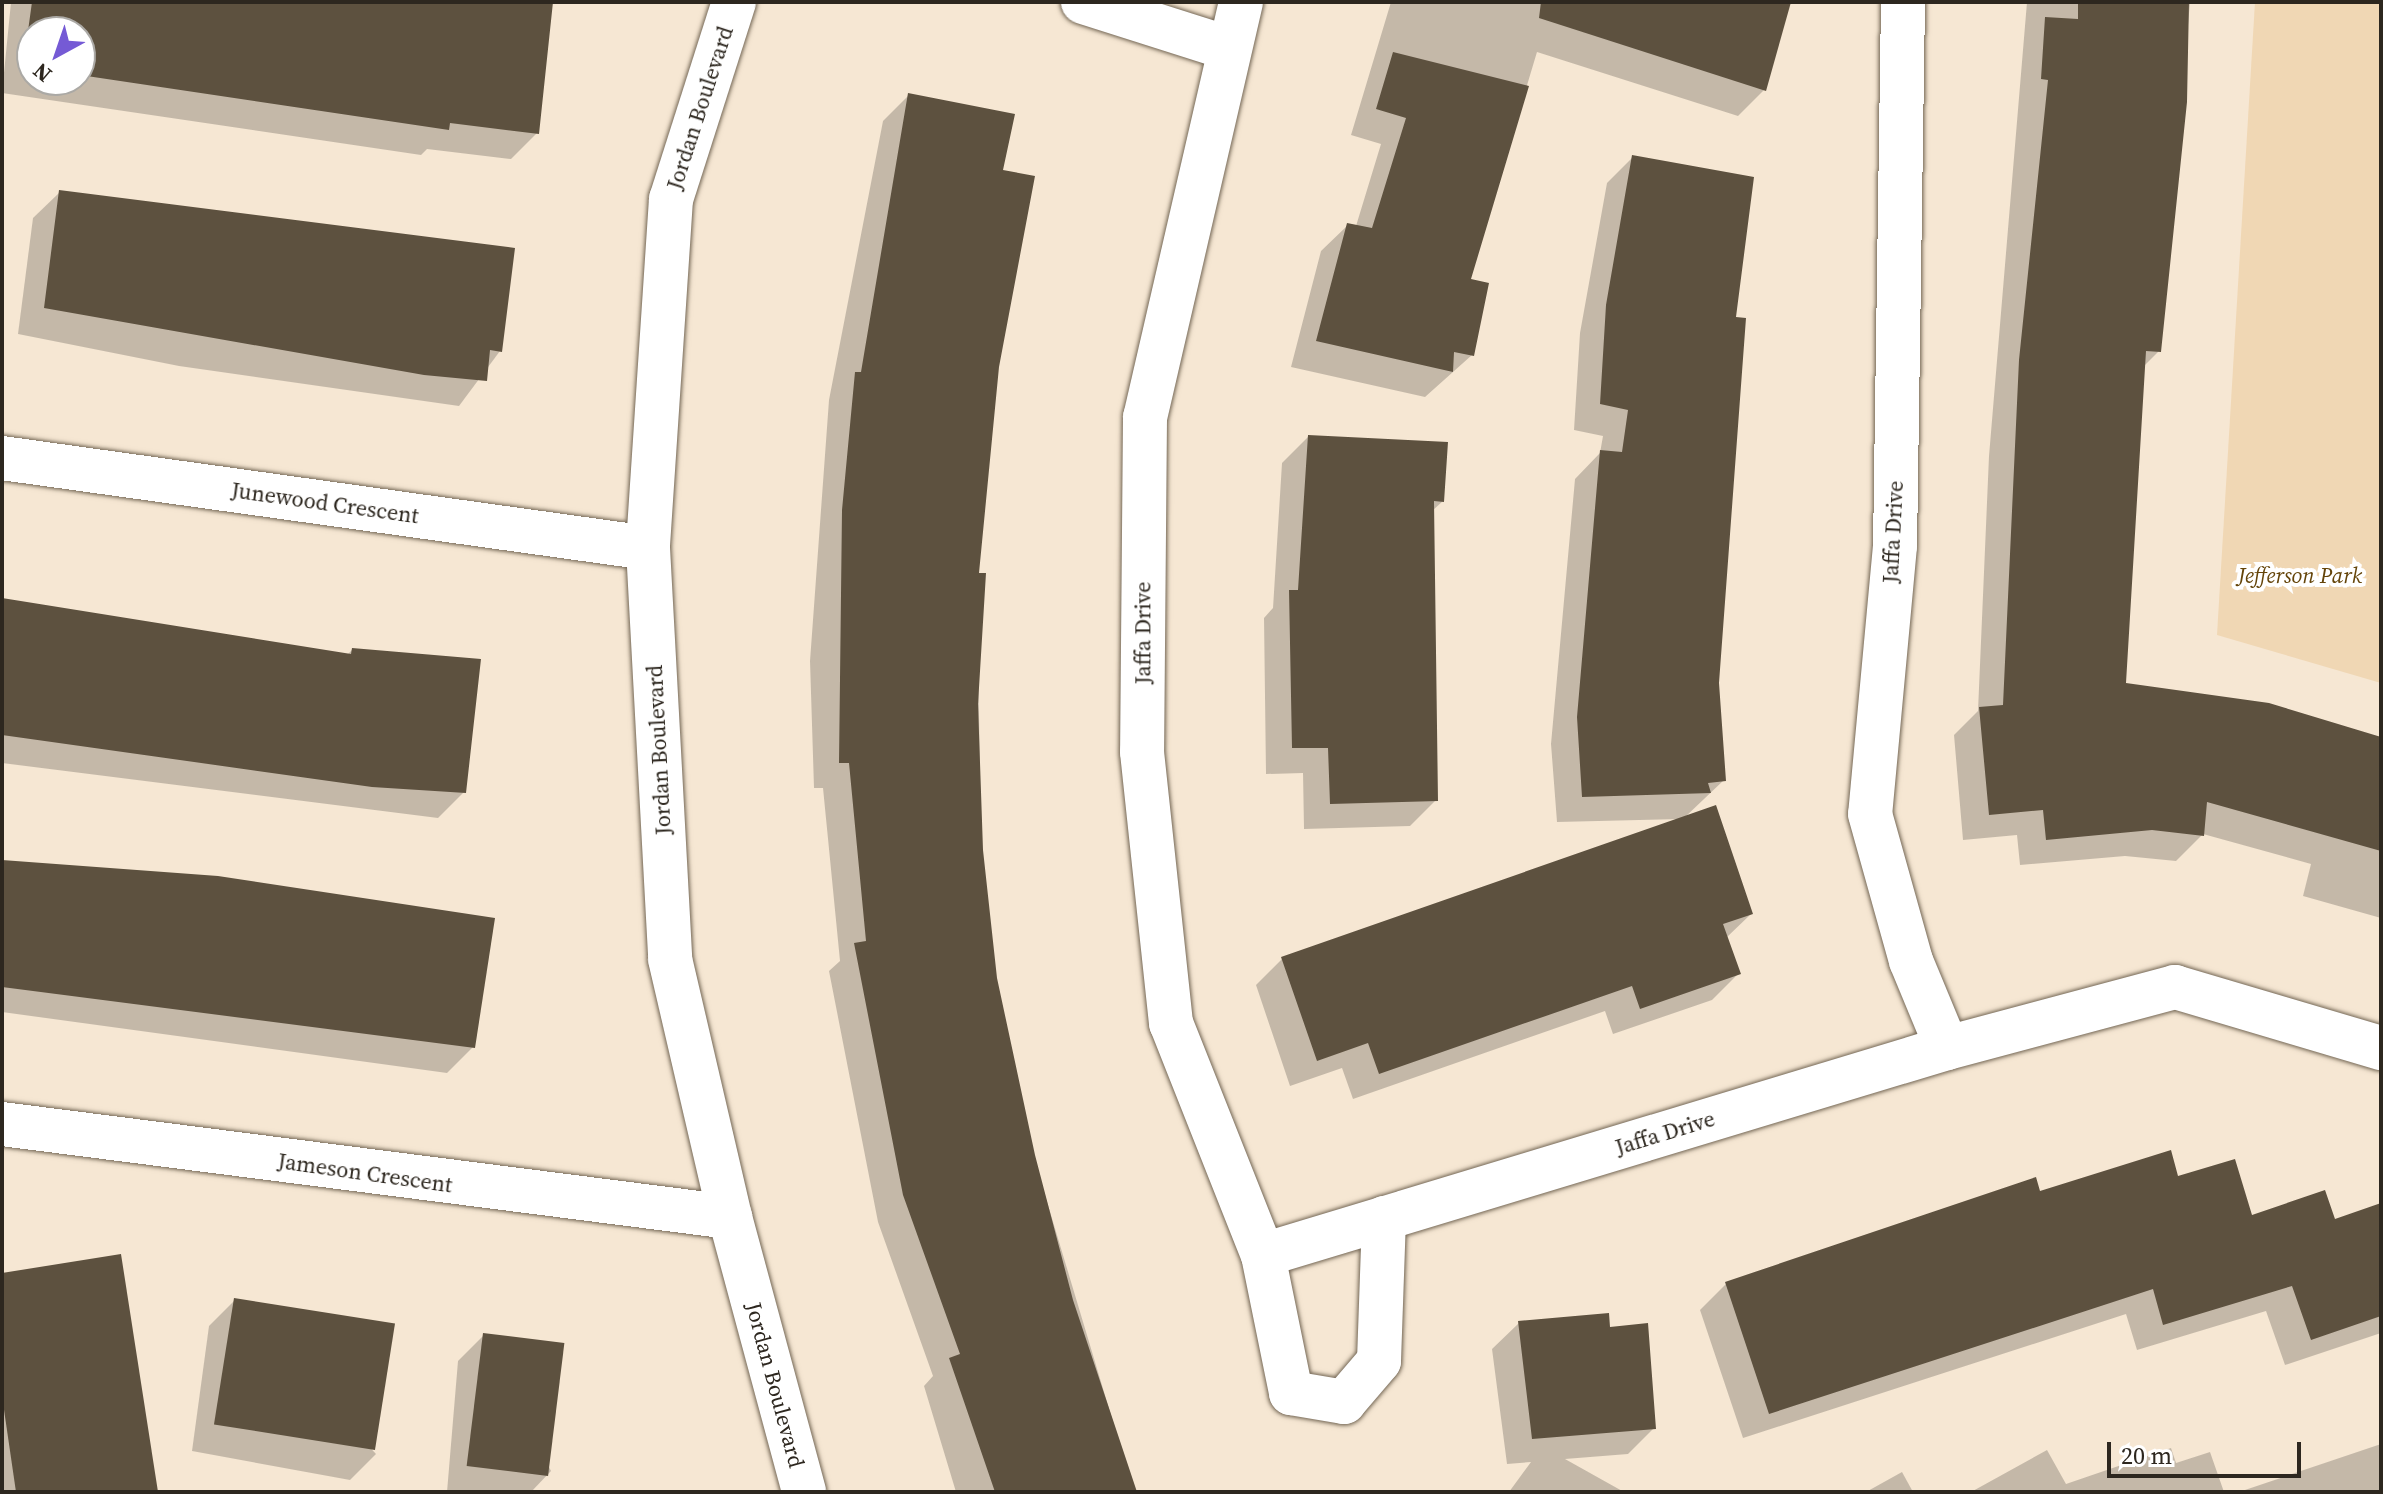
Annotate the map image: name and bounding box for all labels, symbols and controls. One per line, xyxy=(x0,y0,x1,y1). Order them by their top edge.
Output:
north arrow xyxy=(16,16,96,96)
street label: Jordan Boulevard xyxy=(661,23,739,193)
text: N xyxy=(26,56,58,89)
street label: Junewood Crescent xyxy=(230,477,420,529)
street label: Jaffa Drive xyxy=(1877,480,1909,584)
park label: Jefferson Park xyxy=(2238,563,2362,589)
street label: Jaffa Drive xyxy=(1130,582,1156,684)
street label: Jordan Boulevard xyxy=(641,664,677,836)
street label: Jaffa Drive xyxy=(1612,1105,1718,1161)
street label: Jameson Crescent xyxy=(276,1148,454,1198)
street label: Jordan Boulevard xyxy=(740,1299,810,1471)
scale bar xyxy=(2111,1426,2305,1476)
text: 20 m xyxy=(2121,1439,2172,1472)

